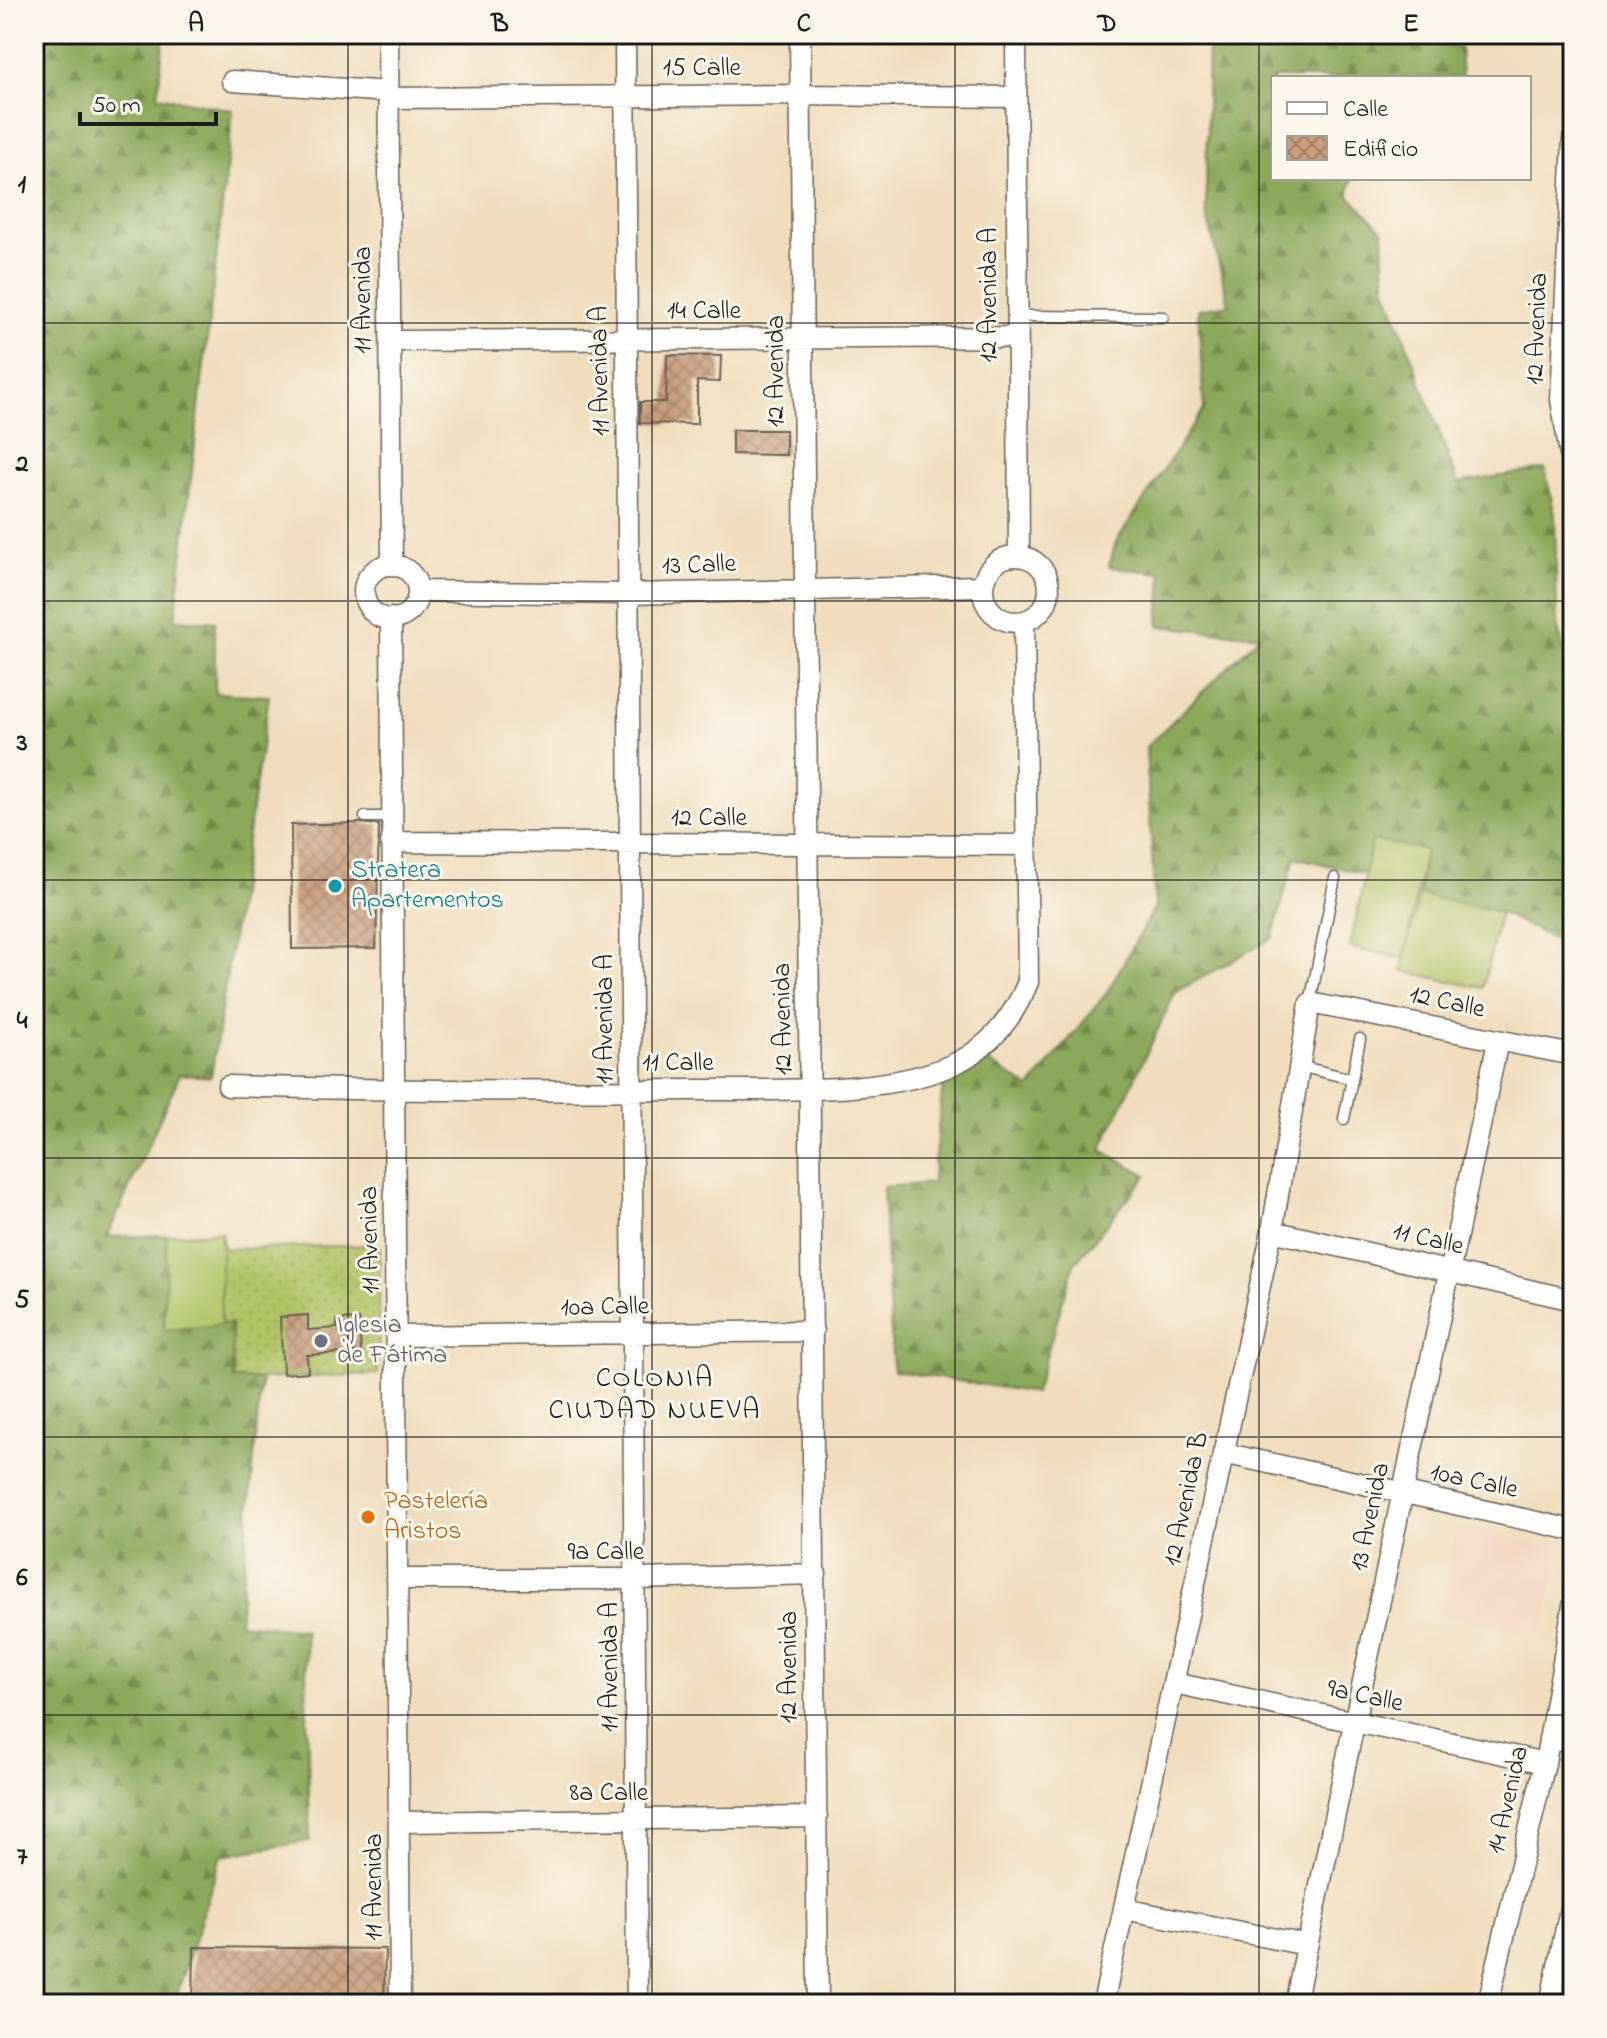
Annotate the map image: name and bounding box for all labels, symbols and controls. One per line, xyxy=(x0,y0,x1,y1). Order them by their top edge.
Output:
text: A xyxy=(188,6,204,44)
text: B xyxy=(490,6,509,44)
text: C xyxy=(797,6,811,44)
text: D xyxy=(1096,6,1117,44)
text: E xyxy=(1403,6,1419,44)
street label: 15 Calle xyxy=(663,50,742,88)
scale bar xyxy=(80,76,216,126)
legend xyxy=(1271,76,1531,180)
text: 50 m xyxy=(92,89,141,124)
text: Calle xyxy=(1343,93,1388,128)
text: Edificio xyxy=(1343,133,1418,168)
text: 1 xyxy=(18,167,27,205)
street label: 12 Avenida A xyxy=(971,228,1009,362)
street label: 11 Avenida xyxy=(345,246,383,354)
street label: 12 Avenida xyxy=(1517,272,1559,386)
street label: 14 Calle xyxy=(667,293,741,331)
street label: 11 Avenida A xyxy=(581,306,621,436)
street label: 12 Avenida xyxy=(758,315,796,427)
text: 2 xyxy=(15,446,29,484)
street label: 13 Calle xyxy=(661,546,737,586)
text: 3 xyxy=(16,725,28,763)
street label: 12 Calle xyxy=(671,800,748,838)
place label: Stratera Apartementos xyxy=(351,852,504,920)
marker: Stratera Apartementos xyxy=(326,877,344,895)
street label: 11 Avenida A xyxy=(587,954,625,1084)
street label: 12 Avenida xyxy=(764,963,804,1075)
street label: 12 Calle xyxy=(1406,976,1489,1030)
text: 4 xyxy=(17,1003,28,1041)
street label: 11 Calle xyxy=(642,1045,714,1083)
street label: 11 Avenida xyxy=(351,1186,391,1294)
street label: 11 Calle xyxy=(1389,1213,1468,1267)
text: 5 xyxy=(15,1282,30,1320)
street label: 10a Calle xyxy=(560,1288,650,1328)
place label: Iglesia de Fátima xyxy=(337,1307,447,1375)
marker: Iglesia de Fátima xyxy=(312,1332,330,1350)
district label: COLONIA CIUDAD NUEVA xyxy=(549,1359,761,1432)
street label: 12 Avenida B xyxy=(1154,1428,1220,1570)
street label: 10a Calle xyxy=(1427,1454,1522,1510)
street label: 13 Avenida xyxy=(1341,1459,1401,1575)
place label: Pastelería Aristos xyxy=(384,1483,488,1551)
marker: Pastelería Aristos xyxy=(359,1508,377,1526)
street label: 9a Calle xyxy=(567,1534,645,1572)
text: 6 xyxy=(16,1560,28,1598)
street label: 11 Avenida A xyxy=(592,1602,630,1732)
street label: 12 Avenida xyxy=(771,1611,809,1723)
street label: 9a Calle xyxy=(1323,1670,1407,1724)
street label: 14 Avenida xyxy=(1478,1742,1540,1858)
street label: 8a Calle xyxy=(570,1775,649,1813)
street label: 11 Avenida xyxy=(356,1833,394,1941)
text: 7 xyxy=(17,1839,28,1877)

